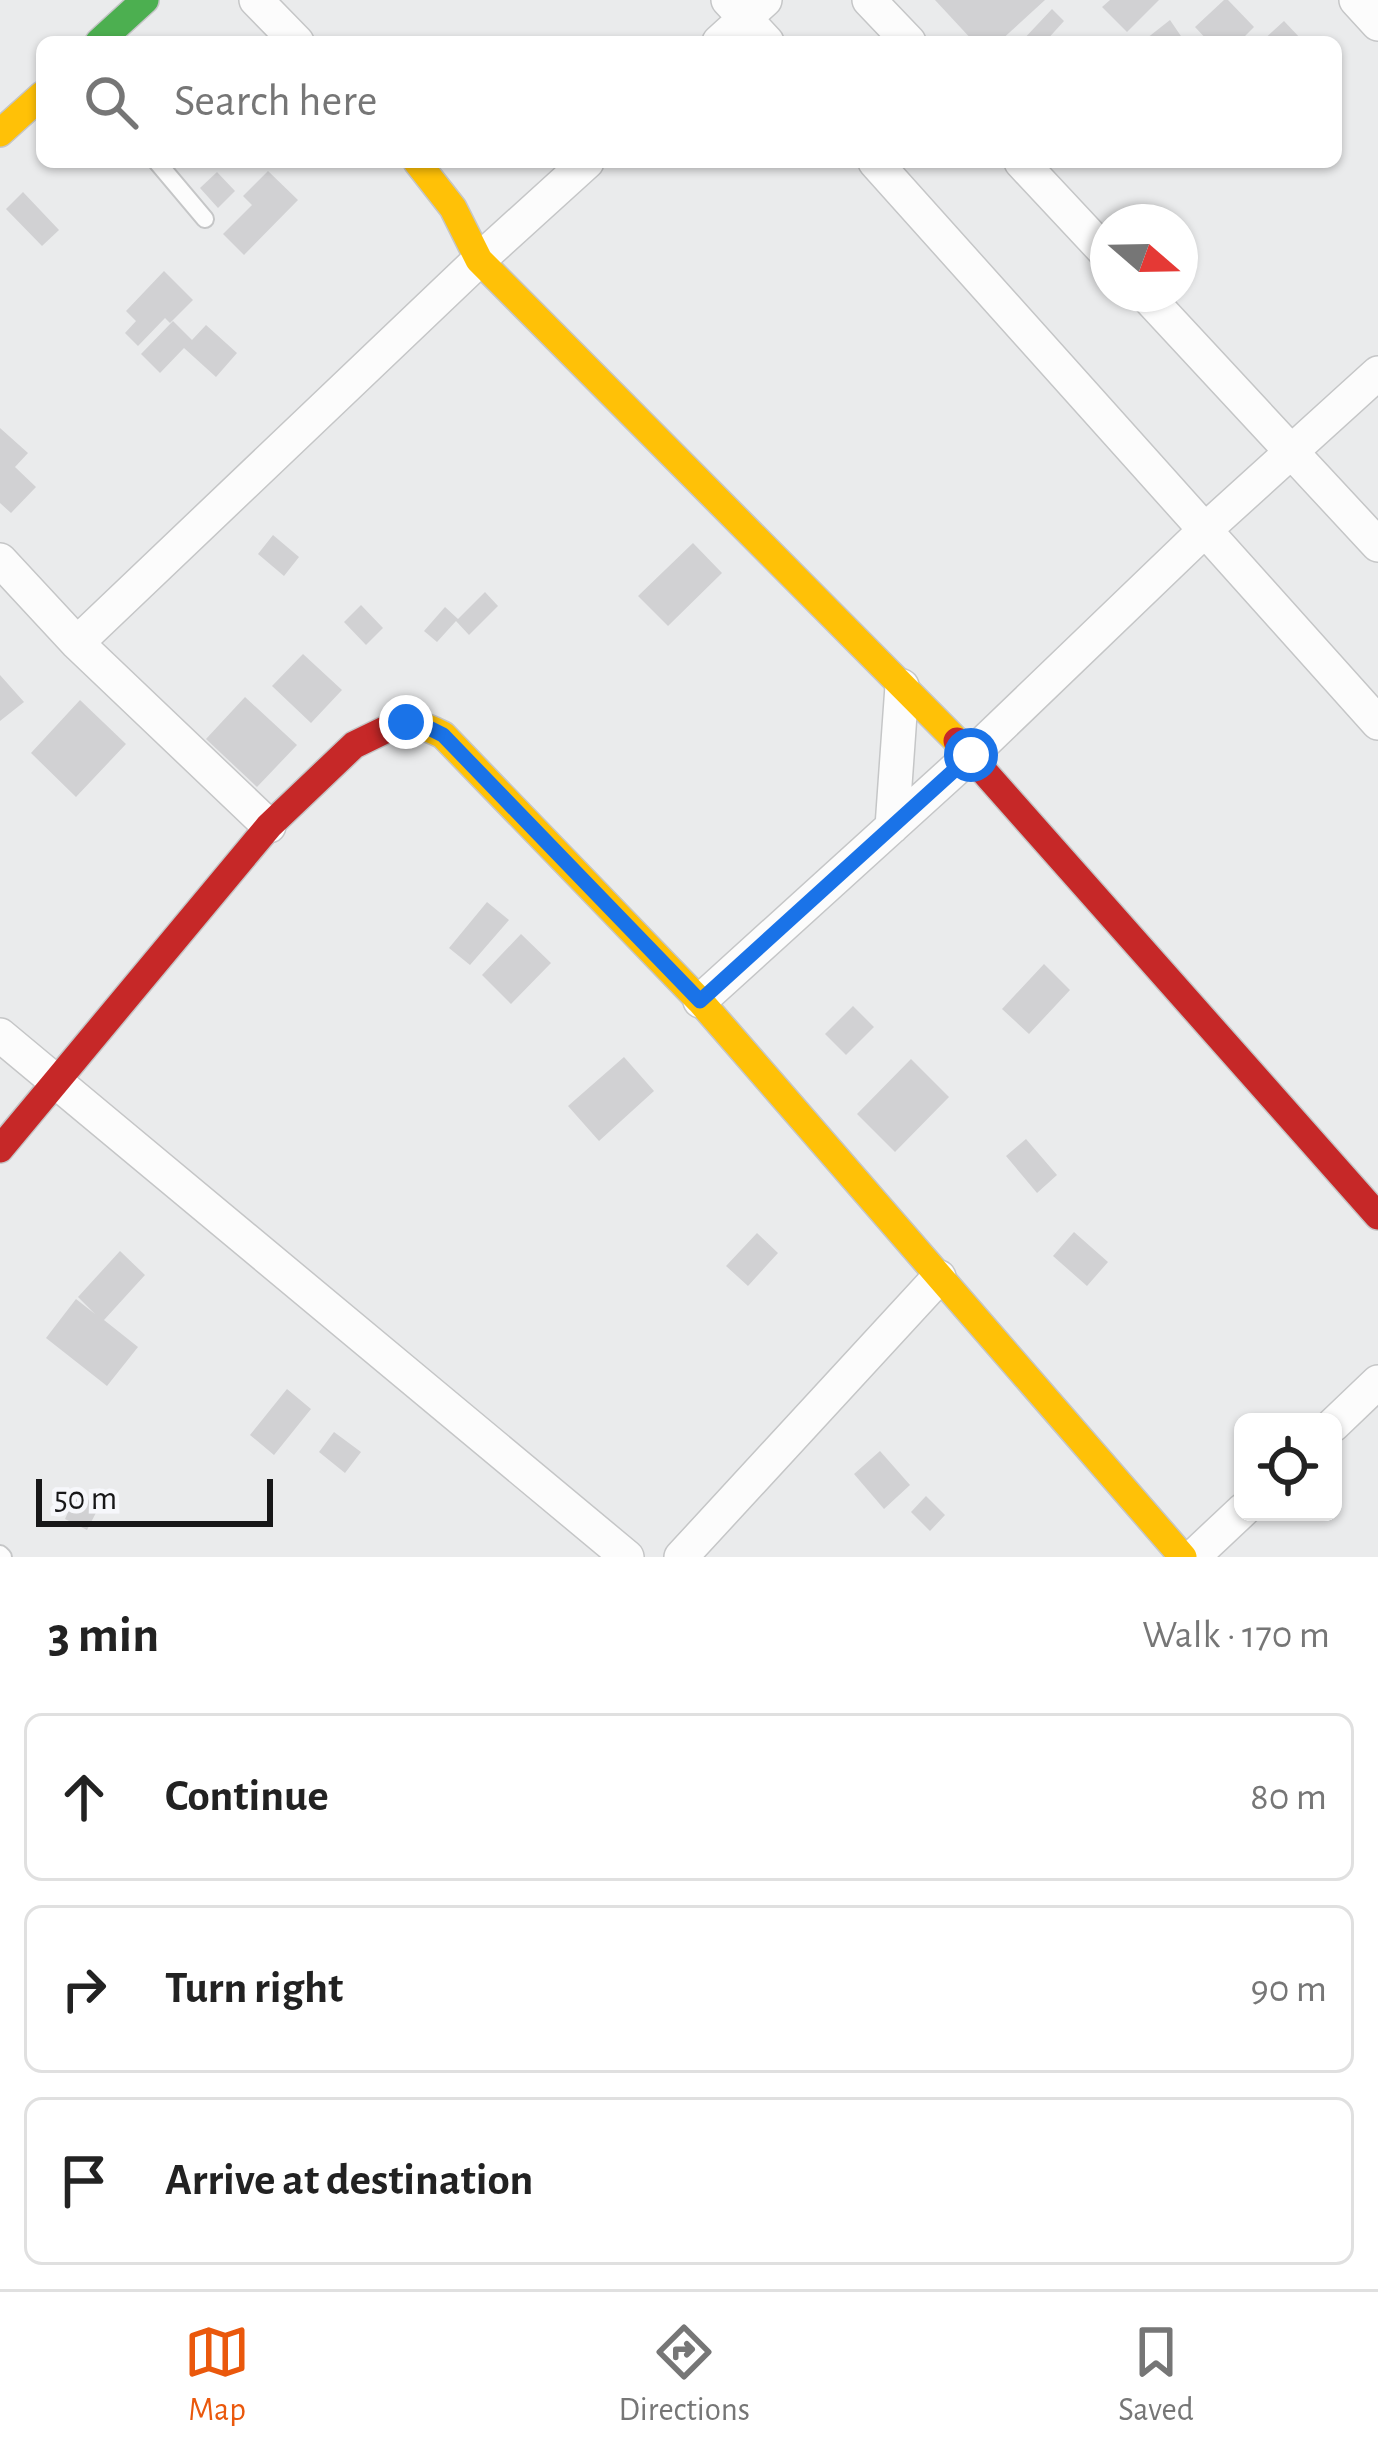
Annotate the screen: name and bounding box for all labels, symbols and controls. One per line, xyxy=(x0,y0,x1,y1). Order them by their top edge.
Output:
search box xyxy=(36,36,1342,168)
icon: search xyxy=(78,69,144,135)
text: Search here xyxy=(174,79,377,124)
north arrow xyxy=(1090,204,1198,312)
route end xyxy=(379,695,433,749)
route start xyxy=(944,728,998,782)
map controls xyxy=(1234,1413,1342,1521)
button: locate xyxy=(1234,1413,1342,1521)
scale bar xyxy=(36,1473,273,1526)
text: 50 m xyxy=(54,1483,117,1516)
text: 3 min xyxy=(48,1610,159,1661)
text: Walk · 170 m xyxy=(1142,1616,1330,1655)
icon: ahead xyxy=(51,1764,117,1830)
text: Continue xyxy=(165,1774,329,1819)
text: 80 m xyxy=(1250,1778,1327,1817)
icon: right xyxy=(51,1956,117,2022)
text: Turn right xyxy=(165,1966,343,2011)
text: 90 m xyxy=(1250,1970,1327,2009)
icon: arrive xyxy=(51,2148,117,2214)
text: Arrive at destination xyxy=(165,2158,533,2203)
tab: Map xyxy=(184,2319,250,2431)
tab: Directions xyxy=(618,2319,750,2431)
tab: Saved xyxy=(1118,2319,1194,2431)

